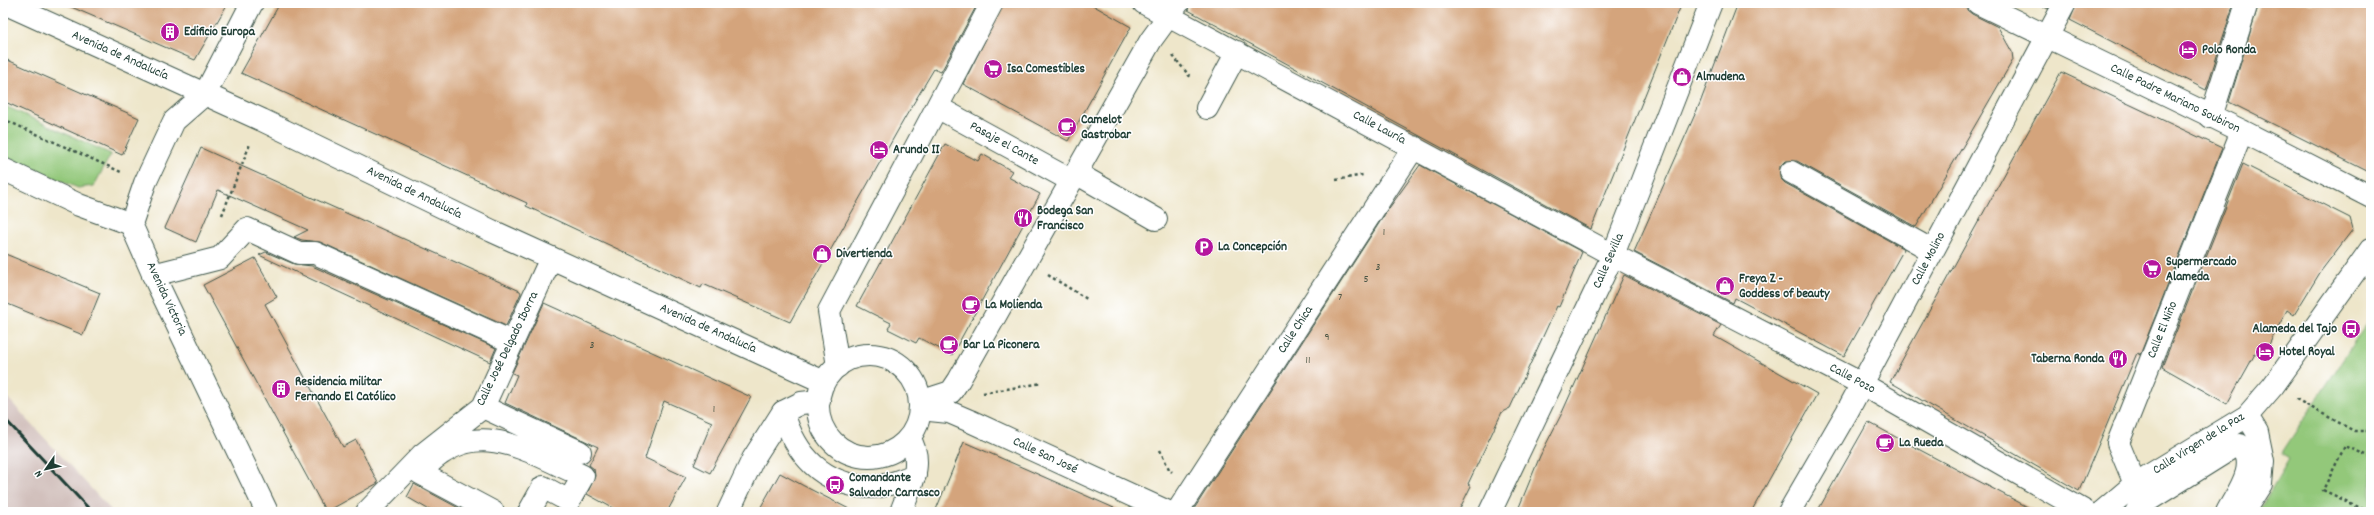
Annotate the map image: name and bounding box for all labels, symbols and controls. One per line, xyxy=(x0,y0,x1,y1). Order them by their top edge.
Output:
building icon: Edificio Europa xyxy=(159,21,181,43)
place label: Edificio Europa xyxy=(184,23,256,42)
street label: Avenida de Andalucía xyxy=(68,26,172,86)
hotel icon: Polo Ronda xyxy=(2177,39,2199,61)
place label: Polo Ronda xyxy=(2202,41,2257,60)
supermarket icon: Isa Comestibles xyxy=(982,58,1004,80)
street label: Calle Padre Mariano Soubiron xyxy=(2107,59,2243,139)
place label: Isa Comestibles xyxy=(1007,60,1086,79)
shop icon: Almudena xyxy=(1671,66,1693,88)
place label: Almudena xyxy=(1696,68,1746,87)
street label: Calle Lauría xyxy=(1349,106,1410,150)
place label: Camelot Gastrobar xyxy=(1081,111,1132,145)
cafe icon: Camelot Gastrobar xyxy=(1056,116,1078,138)
street label: Pasaje el Cante xyxy=(966,117,1042,171)
hotel icon: Arundo II xyxy=(868,139,890,161)
place label: Arundo II xyxy=(893,141,940,160)
street label: Avenida de Andalucía xyxy=(363,162,466,225)
place label: Bodega San Francisco xyxy=(1037,202,1093,236)
restaurant icon: Bodega San Francisco xyxy=(1012,207,1034,229)
house number: 1 xyxy=(1383,225,1385,241)
street label: Calle Sevilla xyxy=(1588,229,1630,292)
street label: Calle Molino xyxy=(1907,229,1951,289)
parking icon: La Concepción xyxy=(1193,236,1215,258)
place label: La Concepción xyxy=(1218,238,1287,257)
shop icon: Divertienda xyxy=(811,243,833,265)
place label: Divertienda xyxy=(836,245,893,264)
place label: Supermercado Alameda xyxy=(2166,253,2237,287)
supermarket icon: Supermercado Alameda xyxy=(2141,258,2163,280)
street label: Avenida Victoria xyxy=(141,259,192,340)
house number: 3 xyxy=(1376,260,1381,276)
place label: Freya Z - Goddess of beauty xyxy=(1739,270,1830,304)
house number: 5 xyxy=(1363,272,1369,288)
shop icon: Freya Z - Goddess of beauty xyxy=(1714,275,1736,297)
street label: Calle José Delgado Iborra xyxy=(472,288,544,409)
house number: 7 xyxy=(1338,290,1342,306)
cafe icon: La Molienda xyxy=(960,294,982,316)
place label: La Molienda xyxy=(985,296,1043,315)
street label: Calle El Niño xyxy=(2143,298,2183,361)
street label: Avenida de Andalucía xyxy=(656,299,760,359)
street label: Calle Chica xyxy=(1273,302,1319,358)
bus stop icon: Alameda del Tajo xyxy=(2340,318,2362,340)
place label: Alameda del Tajo xyxy=(2253,320,2337,339)
house number: 9 xyxy=(1324,330,1330,346)
cafe icon: Bar La Piconera xyxy=(938,334,960,356)
place label: Bar La Piconera xyxy=(963,336,1040,355)
house number: 3 xyxy=(590,338,595,354)
hotel icon: Hotel Royal xyxy=(2254,341,2276,363)
place label: Hotel Royal xyxy=(2279,343,2336,362)
restaurant icon: Taberna Ronda xyxy=(2107,348,2129,370)
place label: Taberna Ronda xyxy=(2031,350,2105,369)
house number: 11 xyxy=(1306,353,1310,369)
street label: Calle Pozo xyxy=(1826,359,1879,399)
place label: Residencia militar Fernando El Católico xyxy=(295,373,396,407)
building icon: Residencia militar Fernando El Católico xyxy=(270,378,292,400)
house number: 1 xyxy=(713,402,715,418)
street label: Calle Virgen de la Paz xyxy=(2149,408,2249,480)
cafe icon: La Rueda xyxy=(1874,432,1896,454)
street label: Calle San José xyxy=(1009,433,1081,480)
place label: La Rueda xyxy=(1899,434,1944,453)
north arrow xyxy=(26,449,66,489)
text: N xyxy=(31,466,48,480)
place label: Comandante Salvador Carrasco xyxy=(849,469,940,503)
bus stop icon: Comandante Salvador Carrasco xyxy=(824,474,846,496)

